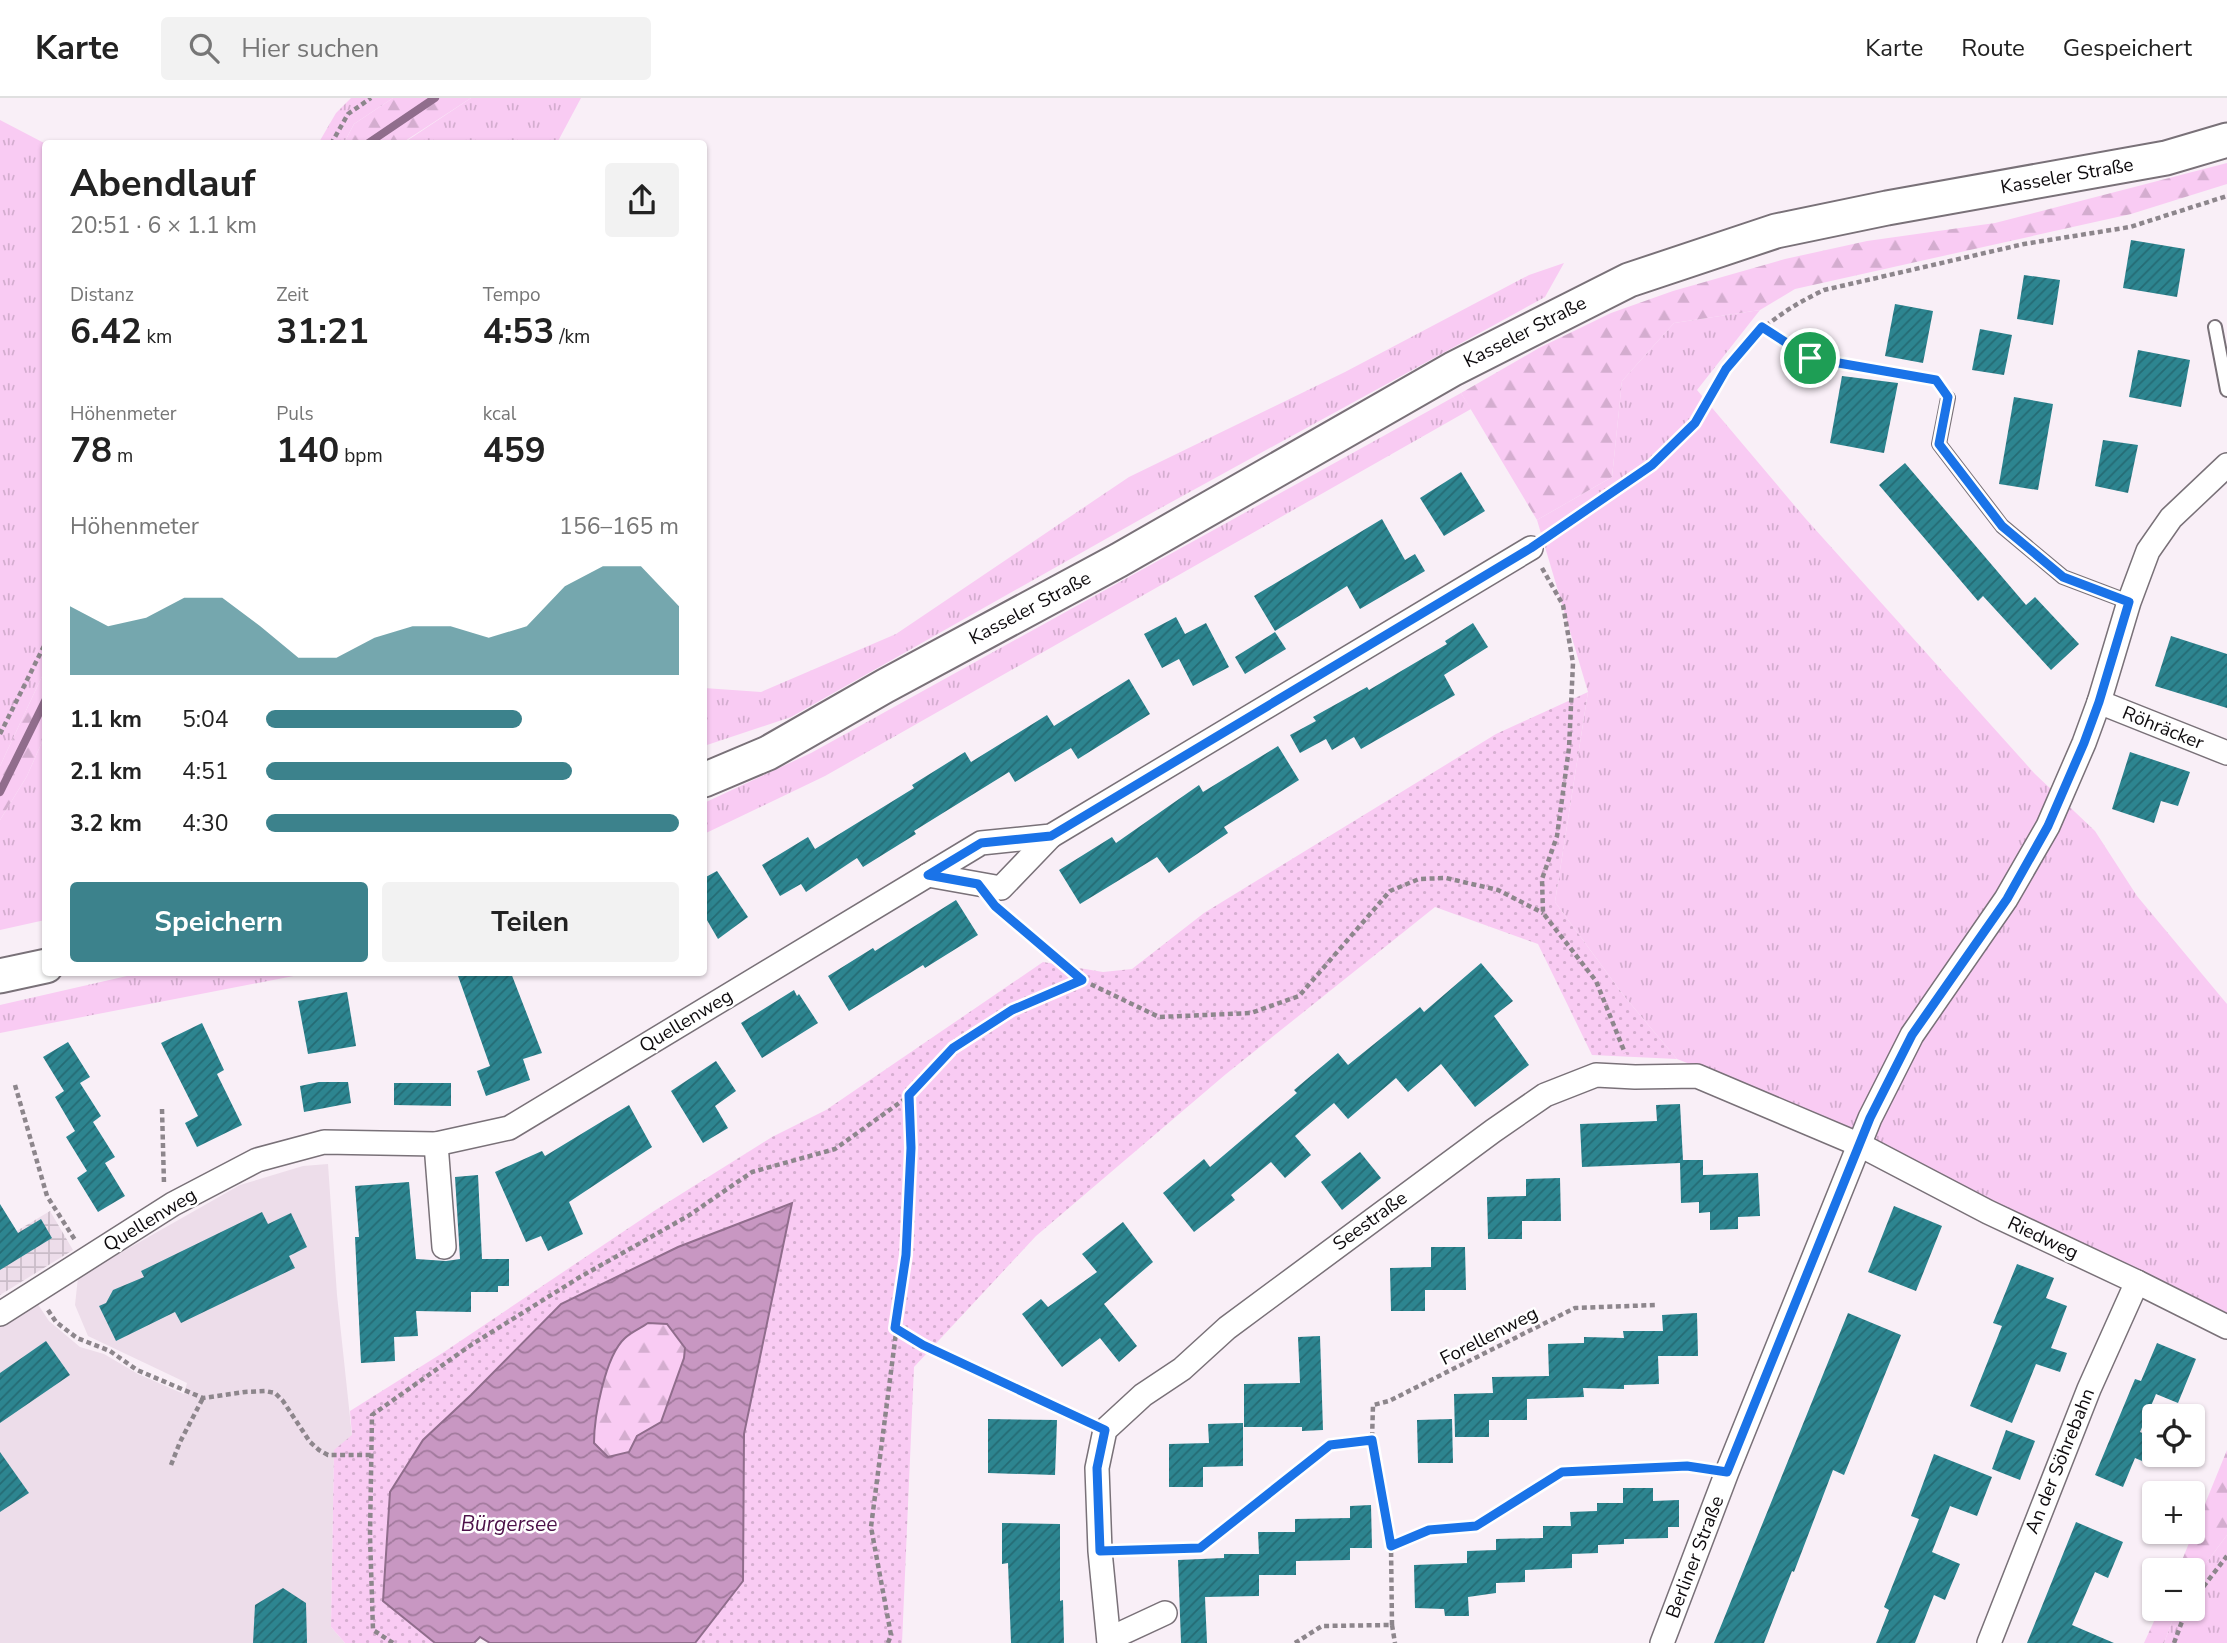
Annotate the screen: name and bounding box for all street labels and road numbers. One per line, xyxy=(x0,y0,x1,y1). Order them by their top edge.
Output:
street label: Kasseler Straße xyxy=(1998,152,2136,200)
street label: Kasseler Straße xyxy=(1459,290,1591,374)
street label: Kasseler Straße xyxy=(965,565,1095,651)
street label: Röhräcker xyxy=(2118,700,2208,756)
street label: Quellenweg xyxy=(635,983,737,1059)
street label: Quellenweg xyxy=(99,1182,201,1258)
street label: Seestraße xyxy=(1328,1185,1412,1257)
street label: Riedweg xyxy=(2003,1210,2083,1266)
street label: Forellenweg xyxy=(1436,1300,1542,1372)
street label: An der Söhrebahn xyxy=(2019,1384,2101,1538)
street label: Berliner Straße xyxy=(1660,1492,1730,1622)

